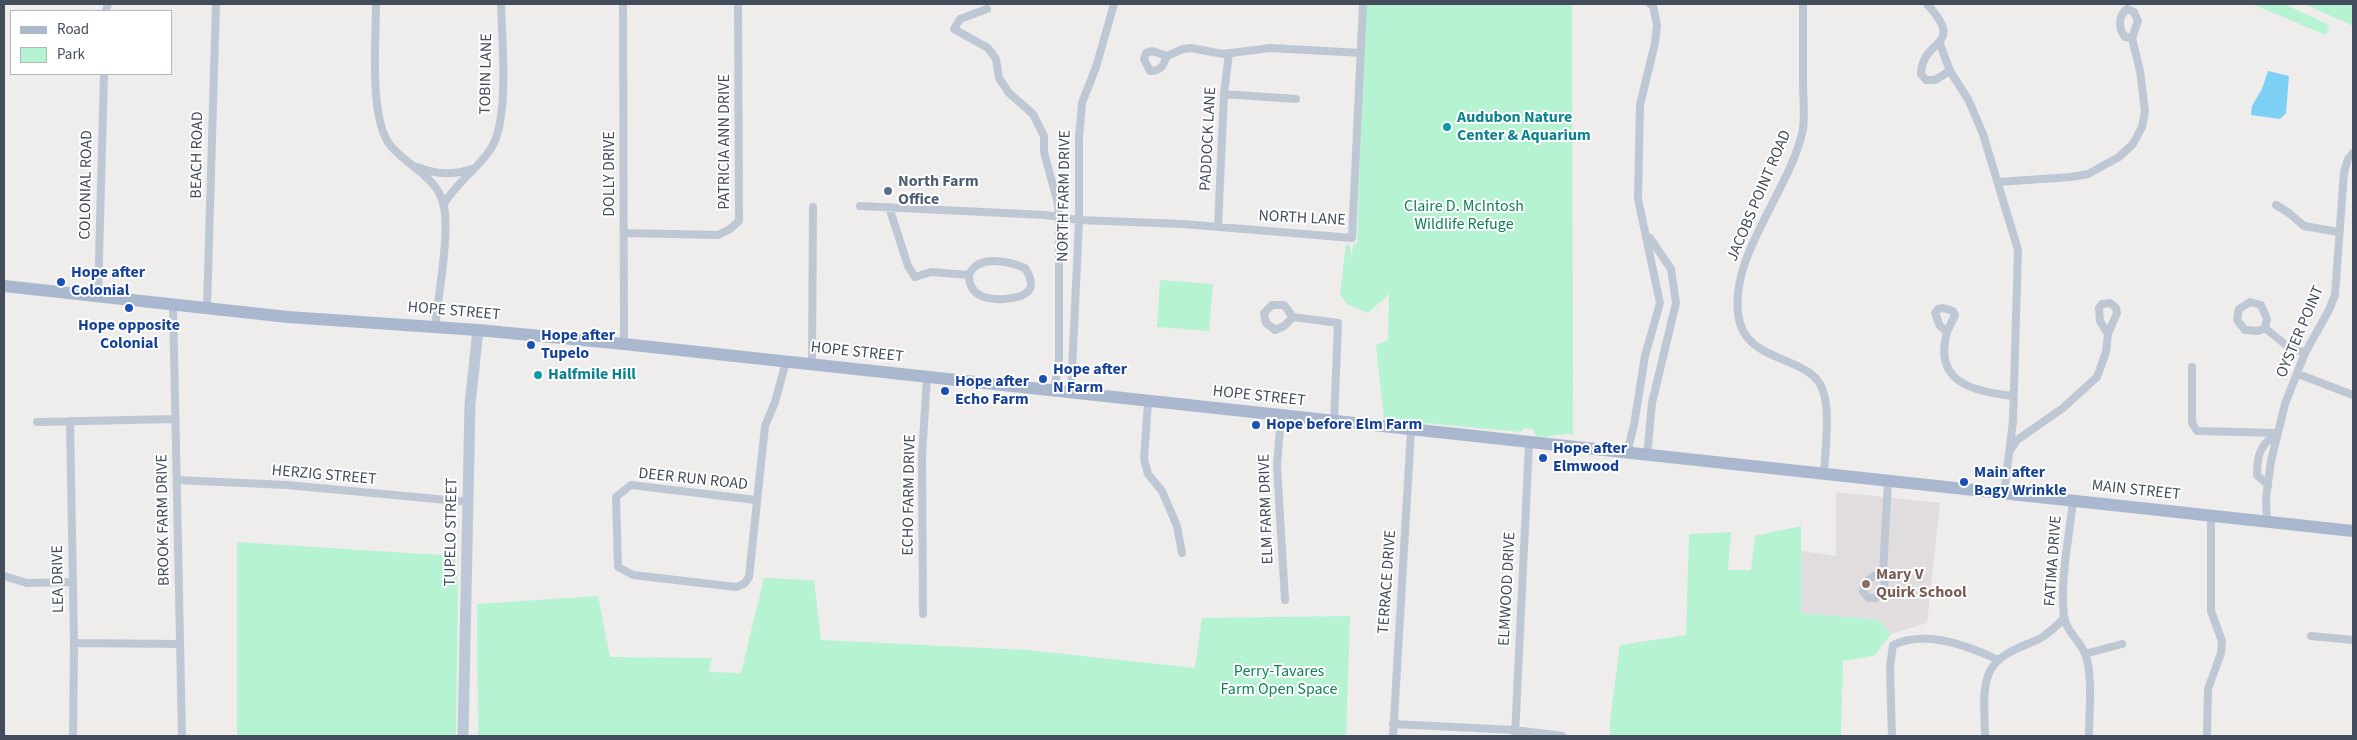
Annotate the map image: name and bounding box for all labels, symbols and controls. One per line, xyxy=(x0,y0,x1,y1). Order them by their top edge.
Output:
legend xyxy=(10,10,172,75)
text: Road xyxy=(57,19,89,40)
street label: TOBIN LANE xyxy=(477,33,497,115)
text: Park xyxy=(57,44,85,65)
street label: PATRICIA ANN DRIVE xyxy=(715,74,735,210)
street label: PADDOCK LANE xyxy=(1197,86,1221,192)
place label: Audubon Nature Center & Aquarium xyxy=(1457,108,1591,146)
street label: BEACH ROAD xyxy=(188,111,208,199)
marker: Audubon Nature Center & Aquarium xyxy=(1441,121,1453,133)
street label: JACOBS POINT ROAD xyxy=(1724,128,1796,264)
street label: COLONIAL ROAD xyxy=(76,130,98,240)
street label: NORTH FARM DRIVE xyxy=(1054,130,1076,262)
street label: DOLLY DRIVE xyxy=(600,131,620,217)
place label: North Farm Office xyxy=(898,172,979,210)
marker: North Farm Office xyxy=(882,185,894,197)
park label: Claire D. McIntosh Wildlife Refuge xyxy=(1404,197,1524,235)
street label: NORTH LANE xyxy=(1258,207,1346,231)
place label: Hope after Colonial xyxy=(71,263,145,301)
marker: Hope after Colonial xyxy=(55,276,67,288)
street label: OYSTER POINT xyxy=(2273,283,2329,381)
street label: HOPE STREET xyxy=(407,298,501,326)
marker: Hope opposite Colonial xyxy=(123,302,135,314)
place label: Hope opposite Colonial xyxy=(78,316,180,354)
place label: Hope after Tupelo xyxy=(541,326,615,364)
marker: Hope after Tupelo xyxy=(525,339,537,351)
street label: HOPE STREET xyxy=(810,339,904,367)
place label: Hope after N Farm xyxy=(1053,360,1127,398)
place label: Halfmile Hill xyxy=(548,365,636,385)
marker: Halfmile Hill xyxy=(532,369,544,381)
place label: Hope after Echo Farm xyxy=(955,372,1029,410)
marker: Hope after N Farm xyxy=(1037,373,1049,385)
street label: HOPE STREET xyxy=(1212,383,1306,411)
marker: Hope after Echo Farm xyxy=(939,385,951,397)
place label: Hope before Elm Farm xyxy=(1266,415,1422,435)
marker: Hope before Elm Farm xyxy=(1250,419,1262,431)
street label: ECHO FARM DRIVE xyxy=(899,434,921,556)
place label: Hope after Elmwood xyxy=(1553,439,1627,477)
marker: Hope after Elmwood xyxy=(1537,452,1549,464)
street label: ELM FARM DRIVE xyxy=(1255,453,1279,565)
street label: BROOK FARM DRIVE xyxy=(153,454,175,586)
street label: HERZIG STREET xyxy=(271,462,377,490)
place label: Main after Bagy Wrinkle xyxy=(1974,463,2067,501)
street label: DEER RUN ROAD xyxy=(637,465,749,495)
marker: Main after Bagy Wrinkle xyxy=(1958,476,1970,488)
street label: TUPELO STREET xyxy=(441,477,463,587)
street label: MAIN STREET xyxy=(2091,477,2181,505)
street label: FATIMA DRIVE xyxy=(2041,515,2067,607)
street label: TERRACE DRIVE xyxy=(1375,529,1401,635)
street label: ELMWOOD DRIVE xyxy=(1495,531,1521,647)
street label: LEA DRIVE xyxy=(49,545,69,613)
place label: Mary V Quirk School xyxy=(1876,565,1967,603)
marker: Mary V Quirk School xyxy=(1860,578,1872,590)
park label: Perry-Tavares Farm Open Space xyxy=(1221,662,1337,700)

